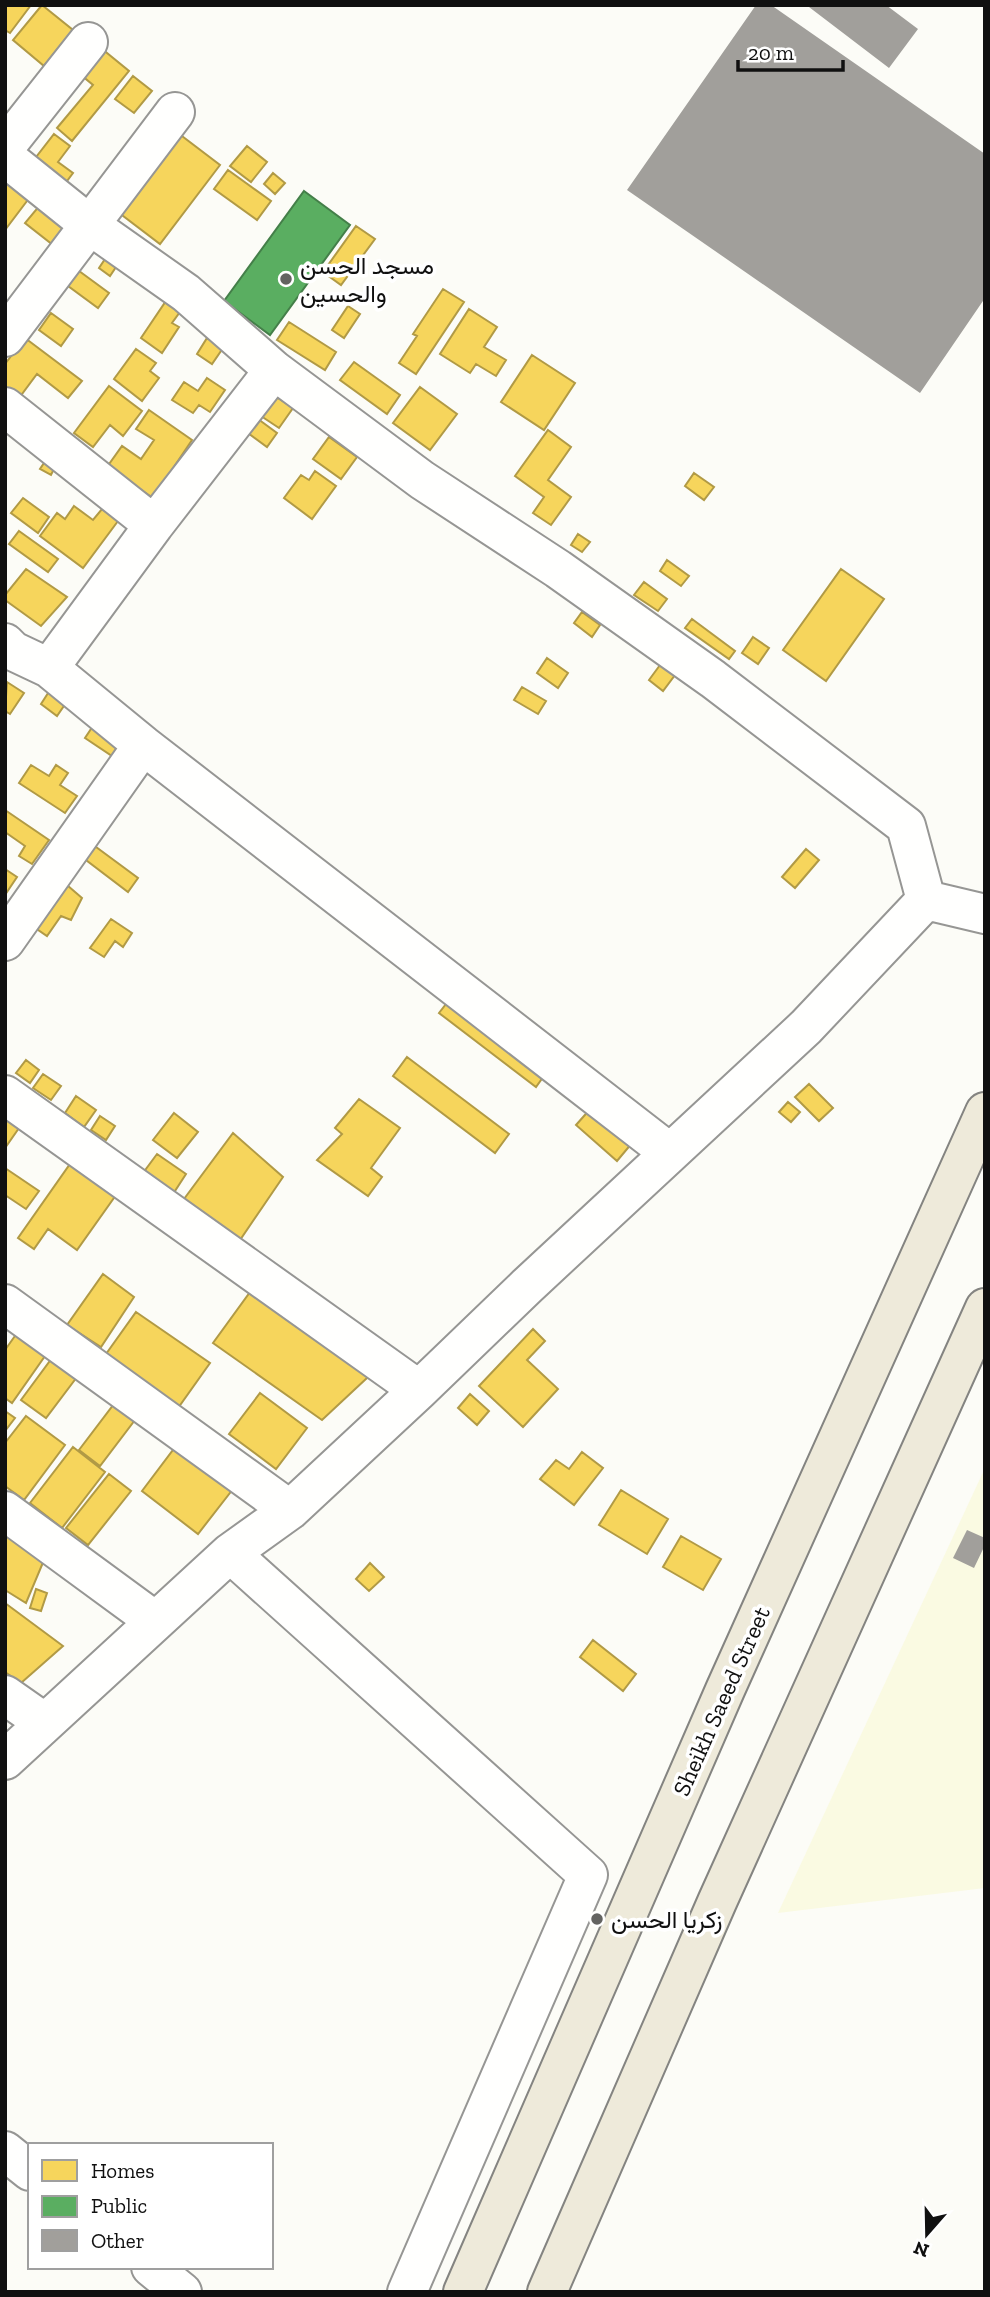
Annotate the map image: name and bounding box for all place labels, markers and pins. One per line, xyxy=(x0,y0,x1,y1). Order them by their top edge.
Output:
place label: مسجد الحسن والحسين xyxy=(300,251,434,309)
marker: مسجد الحسن والحسين xyxy=(278,271,294,287)
place label: زكريا الحسن xyxy=(611,1905,723,1935)
marker: زكريا الحسن xyxy=(589,1911,605,1927)

